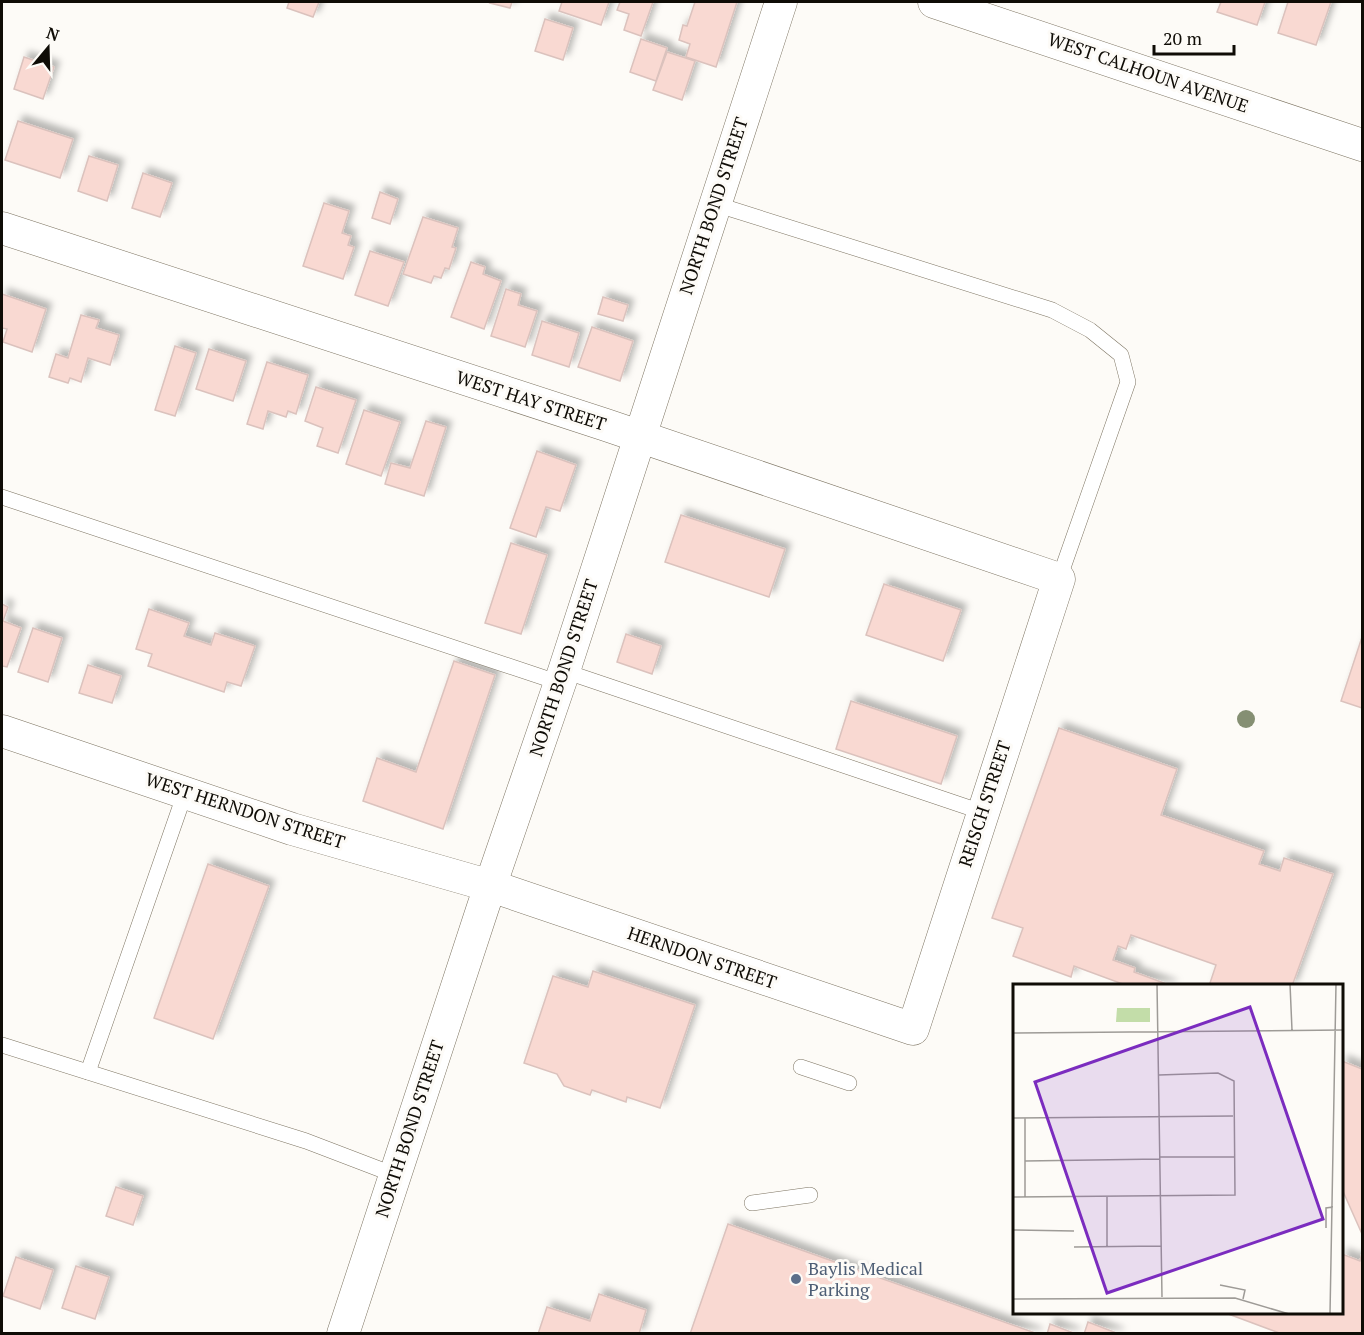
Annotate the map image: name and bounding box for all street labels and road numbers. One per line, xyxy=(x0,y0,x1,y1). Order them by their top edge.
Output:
street label: WEST CALHOUN AVENUE xyxy=(1045,26,1252,118)
street label: NORTH BOND STREET xyxy=(673,114,753,297)
street label: WEST HAY STREET xyxy=(453,364,609,436)
street label: NORTH BOND STREET xyxy=(523,576,603,759)
street label: REISCH STREET xyxy=(952,738,1016,870)
street label: WEST HERNDON STREET xyxy=(142,766,348,854)
street label: HERNDON STREET xyxy=(625,920,780,994)
street label: NORTH BOND STREET xyxy=(369,1037,449,1220)

